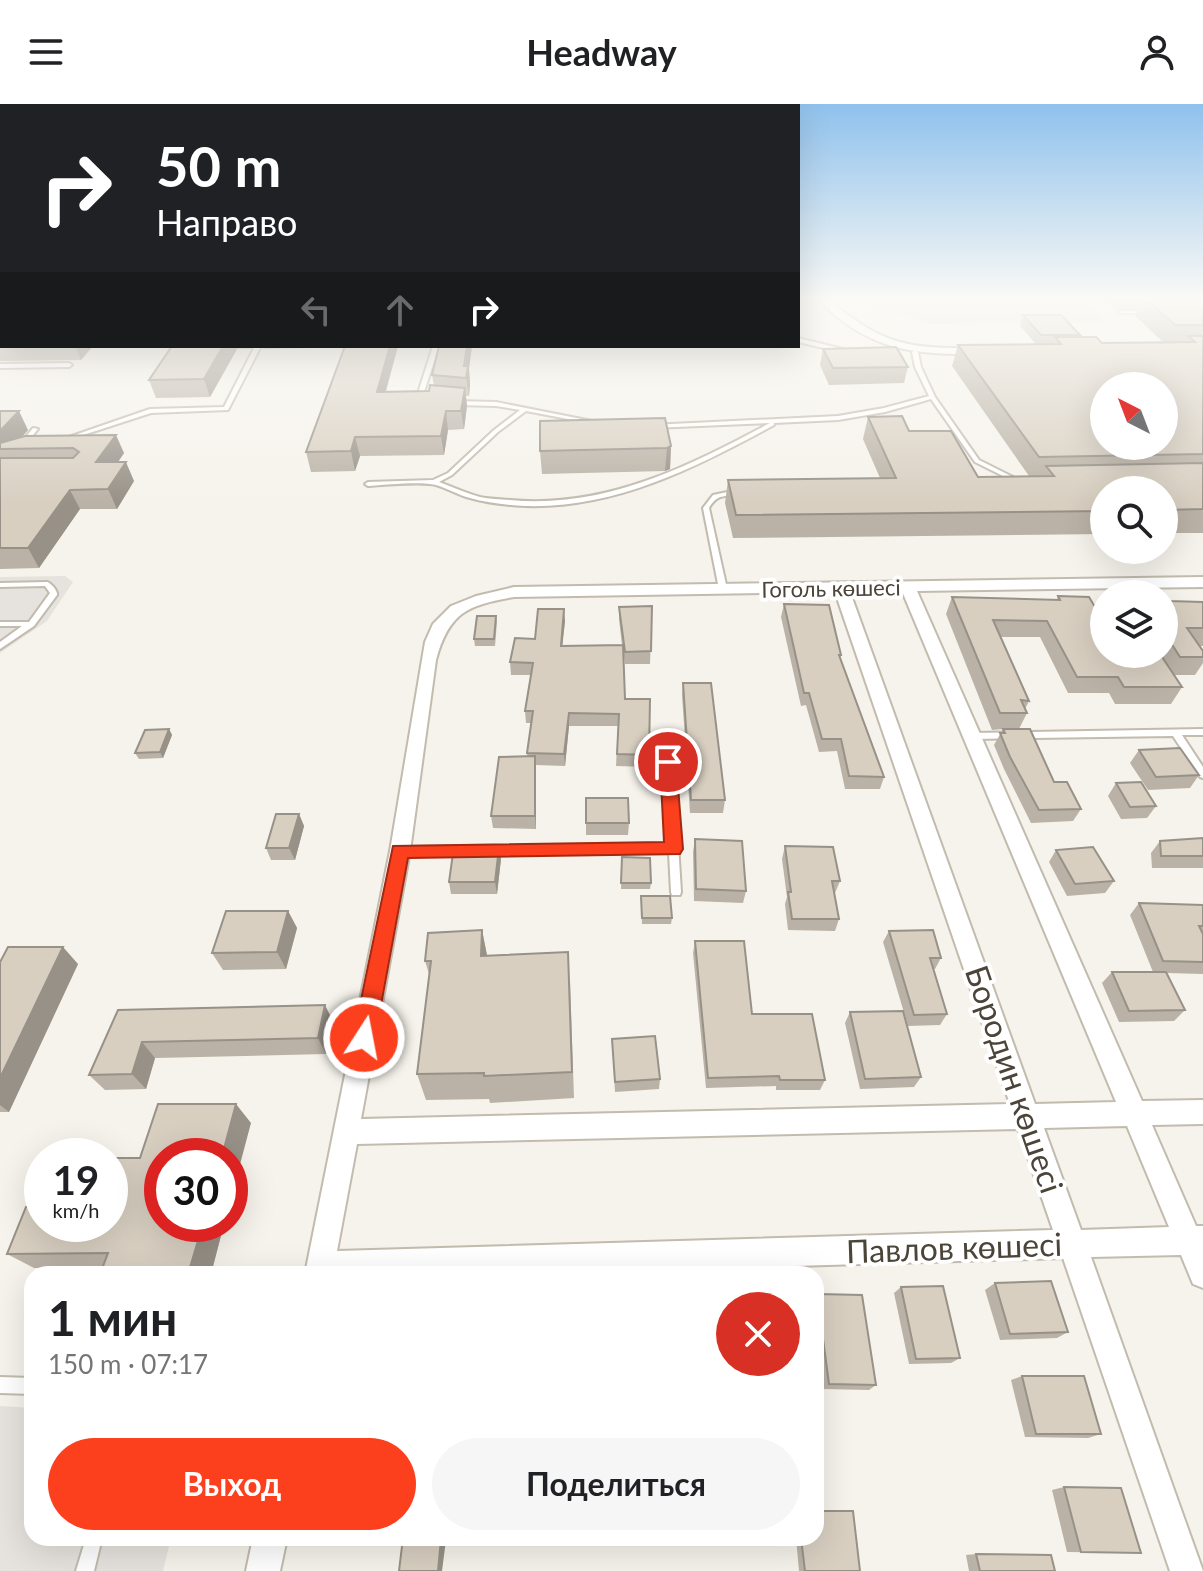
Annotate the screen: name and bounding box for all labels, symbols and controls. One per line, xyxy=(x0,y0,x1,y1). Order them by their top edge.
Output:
icon: menu xyxy=(24,30,68,74)
text: Headway xyxy=(526,30,677,74)
icon: person xyxy=(1135,30,1179,74)
text: 50 m xyxy=(156,132,281,199)
icon: right xyxy=(24,136,128,240)
text: Направо xyxy=(156,200,297,244)
icon: left xyxy=(294,288,338,332)
icon: ahead xyxy=(378,288,422,332)
icon: right xyxy=(462,288,506,332)
north arrow xyxy=(1090,372,1178,460)
map controls xyxy=(1090,372,1178,668)
button: search xyxy=(1090,476,1178,564)
street label: Гоголь көшесі xyxy=(761,573,901,603)
button: layers xyxy=(1090,580,1178,668)
pin xyxy=(634,728,702,796)
icon: arrive xyxy=(646,740,690,784)
street label: Бородин көшесі xyxy=(958,960,1072,1198)
position arrow xyxy=(322,996,406,1080)
speed limit sign: 30 xyxy=(144,1138,248,1242)
text: 19 xyxy=(53,1156,99,1204)
text: km/h xyxy=(53,1198,99,1222)
street label: Павлов көшесі xyxy=(845,1224,1063,1270)
text: 1 мин xyxy=(48,1289,177,1346)
button: close xyxy=(716,1292,800,1376)
text: 150 m · 07:17 xyxy=(48,1348,208,1380)
button: Выход xyxy=(48,1438,416,1530)
button: Поделиться xyxy=(432,1438,800,1530)

